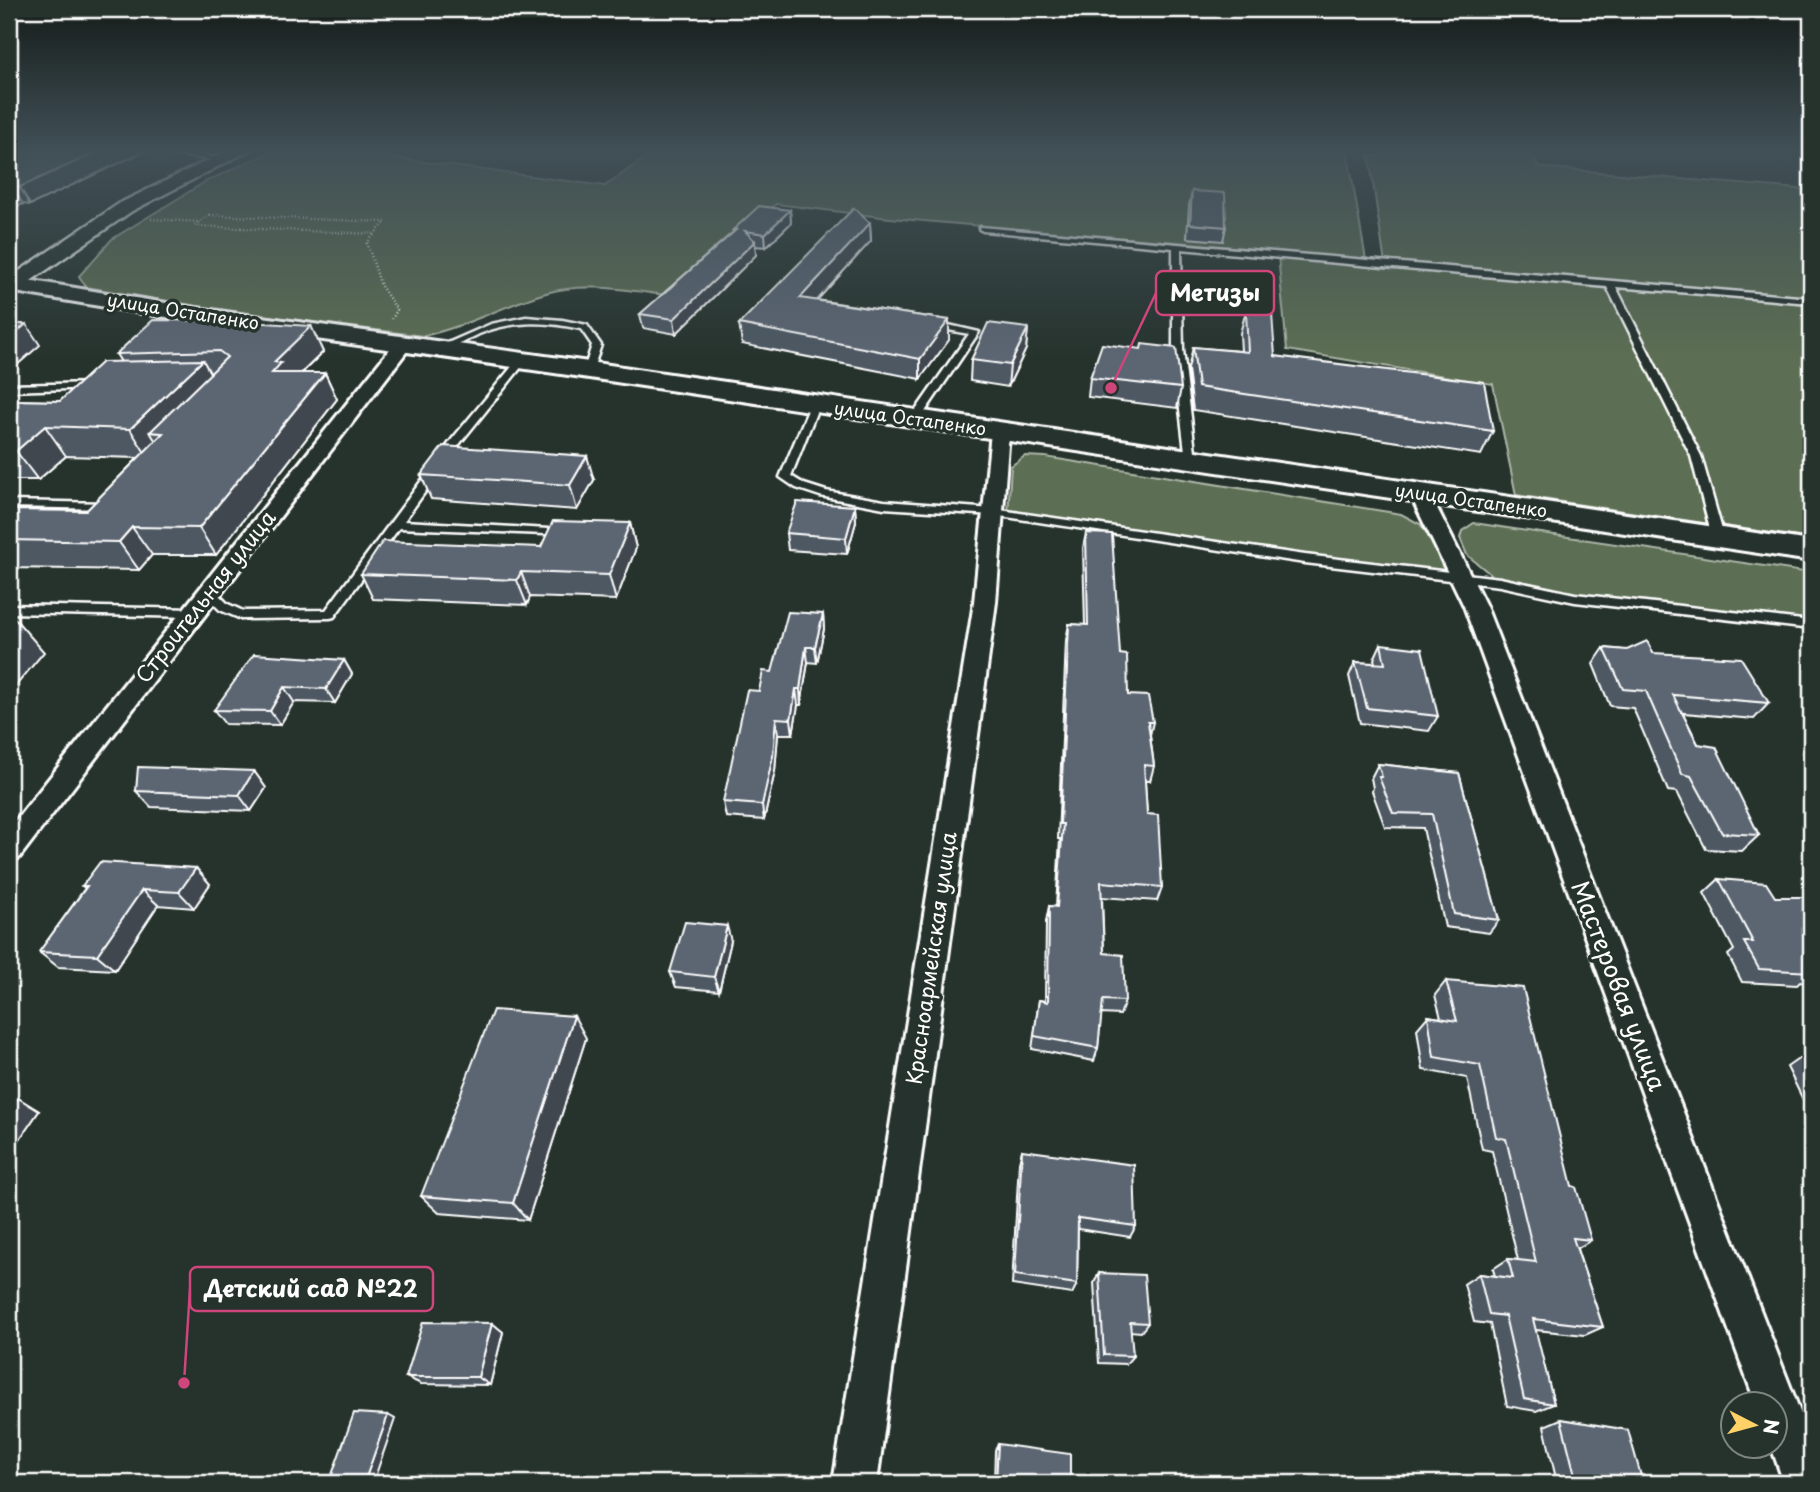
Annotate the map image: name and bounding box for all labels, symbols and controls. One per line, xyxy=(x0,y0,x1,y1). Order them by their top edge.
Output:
callout: Метизы xyxy=(1156,271,1274,315)
text: Метизы xyxy=(1170,274,1260,309)
street label: улица Остапенко xyxy=(105,285,261,336)
street label: улица Остапенко xyxy=(832,393,988,442)
street label: улица Остапенко xyxy=(1393,475,1549,524)
street label: Строительная улица xyxy=(127,502,283,689)
street label: Красноармейская улица xyxy=(896,829,964,1086)
street label: Мастеровая улица xyxy=(1563,875,1677,1096)
callout: Детский сад №22 xyxy=(190,1267,433,1311)
text: Детский сад №22 xyxy=(203,1270,418,1305)
north arrow xyxy=(1718,1390,1788,1460)
text: N xyxy=(1757,1418,1787,1436)

